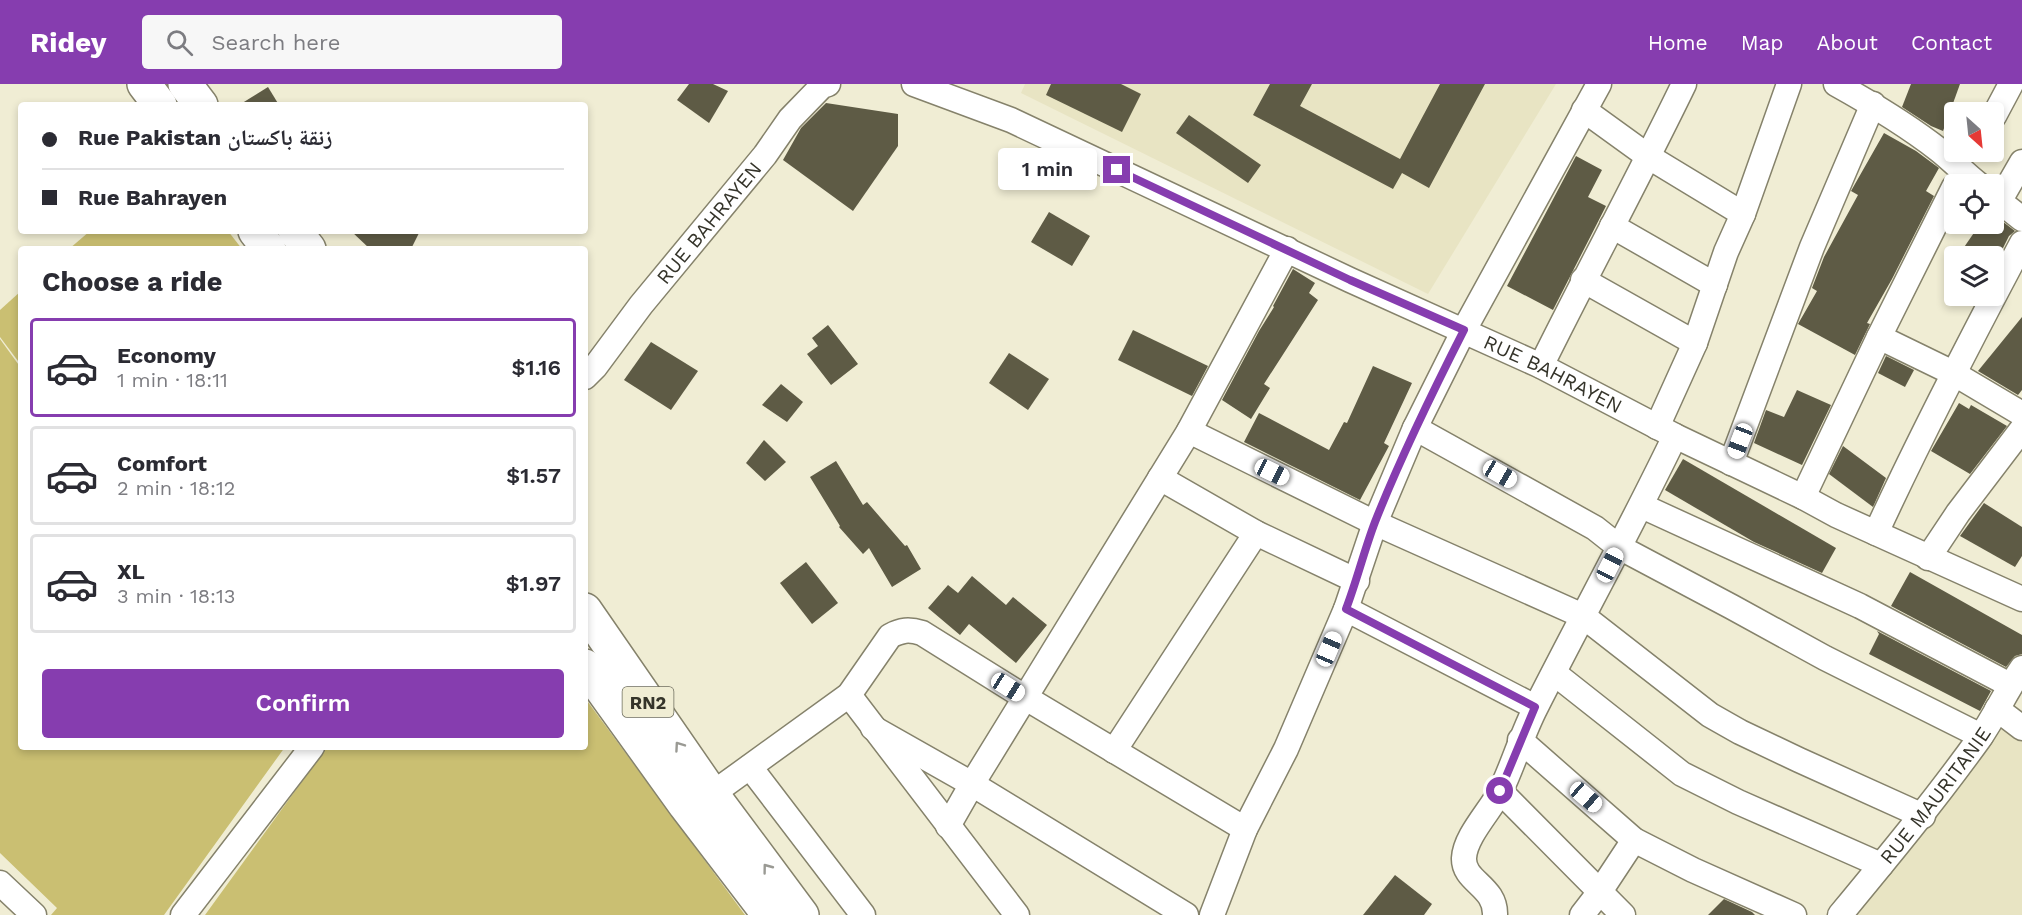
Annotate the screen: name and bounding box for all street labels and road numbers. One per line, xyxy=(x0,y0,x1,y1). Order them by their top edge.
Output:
street label: RUE BAHRAYEN xyxy=(651,157,766,289)
street label: RUE BAHRAYEN xyxy=(1480,330,1626,418)
road number: RN2 xyxy=(622,687,674,717)
street label: RUE MAURITANIE xyxy=(1875,722,1996,869)

